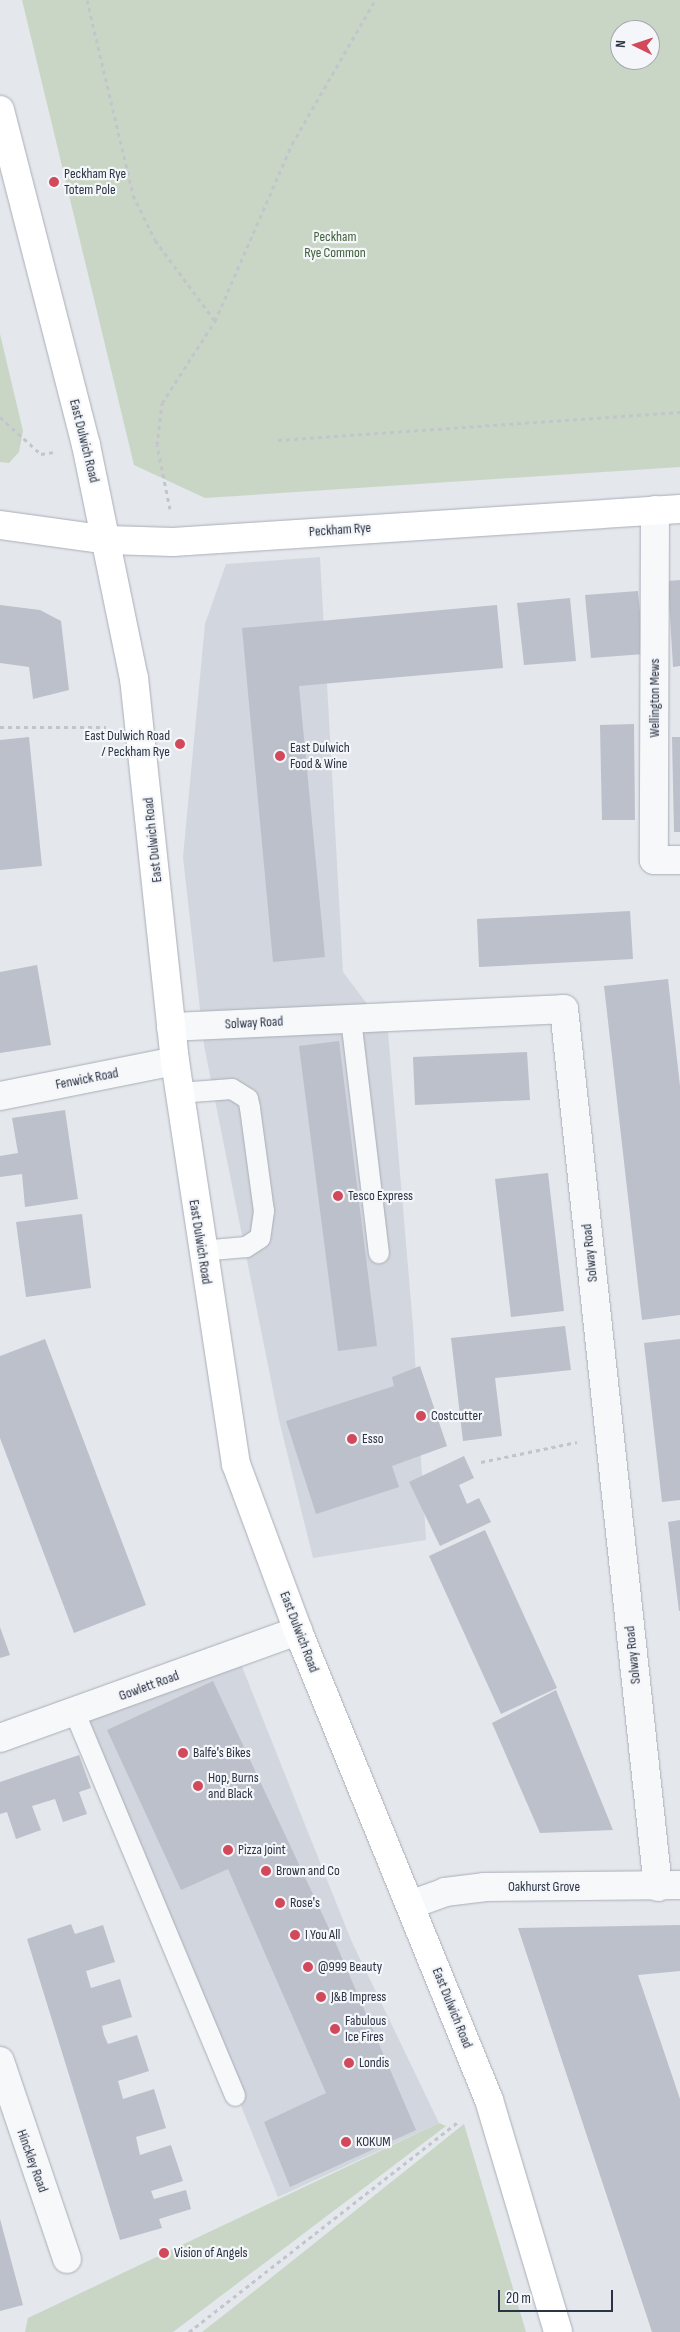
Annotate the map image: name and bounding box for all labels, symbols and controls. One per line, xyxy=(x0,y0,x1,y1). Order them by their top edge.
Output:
north arrow xyxy=(610,20,660,70)
text: N xyxy=(612,40,629,48)
place label: Peckham Rye Totem Pole xyxy=(64,166,126,198)
marker: Peckham Rye Totem Pole xyxy=(48,176,60,188)
park label: Peckham Rye Common xyxy=(304,229,366,262)
street label: East Dulwich Road xyxy=(66,398,102,484)
street label: Peckham Rye xyxy=(308,519,372,541)
street label: Wellington Mews xyxy=(647,658,663,738)
place label: East Dulwich Road / Peckham Rye xyxy=(85,728,170,760)
marker: East Dulwich Road / Peckham Rye xyxy=(174,738,186,750)
place label: East Dulwich Food & Wine xyxy=(290,740,350,772)
marker: East Dulwich Food & Wine xyxy=(274,750,286,762)
street label: East Dulwich Road xyxy=(140,797,166,883)
street label: Solway Road xyxy=(224,1013,284,1033)
street label: Fenwick Road xyxy=(54,1065,120,1093)
place label: Tesco Express xyxy=(348,1188,413,1204)
marker: Tesco Express xyxy=(332,1190,344,1202)
street label: East Dulwich Road xyxy=(185,1199,215,1285)
street label: Solway Road xyxy=(579,1223,601,1283)
place label: Costcutter xyxy=(431,1408,482,1424)
marker: Costcutter xyxy=(415,1410,427,1422)
place label: Esso xyxy=(362,1431,383,1447)
marker: Esso xyxy=(346,1433,358,1445)
street label: East Dulwich Road xyxy=(276,1589,322,1675)
street label: Solway Road xyxy=(622,1625,644,1685)
street label: Gowlett Road xyxy=(117,1667,181,1705)
place label: Balfe's Bikes xyxy=(193,1745,251,1761)
marker: Balfe's Bikes xyxy=(177,1747,189,1759)
place label: Hop, Burns and Black xyxy=(208,1770,259,1802)
marker: Hop, Burns and Black xyxy=(192,1780,204,1792)
place label: Pizza Joint xyxy=(238,1842,286,1858)
marker: Pizza Joint xyxy=(222,1844,234,1856)
place label: Brown and Co xyxy=(276,1863,340,1879)
marker: Brown and Co xyxy=(260,1865,272,1877)
street label: Oakhurst Grove xyxy=(508,1879,580,1895)
place label: Rose's xyxy=(290,1895,320,1911)
marker: Rose's xyxy=(274,1897,286,1909)
place label: I You All xyxy=(305,1927,340,1943)
marker: I You All xyxy=(289,1929,301,1941)
place label: @999 Beauty xyxy=(318,1959,382,1975)
marker: @999 Beauty xyxy=(302,1961,314,1973)
street label: East Dulwich Road xyxy=(428,1965,476,2051)
place label: J&B Impress xyxy=(331,1989,386,2005)
marker: J&B Impress xyxy=(315,1991,327,2003)
place label: Fabulous Ice Fires xyxy=(345,2013,386,2045)
marker: Fabulous Ice Fires xyxy=(329,2023,341,2035)
place label: Londis xyxy=(359,2055,389,2071)
marker: Londis xyxy=(343,2057,355,2069)
street label: Hinckley Road xyxy=(13,2127,51,2195)
place label: KOKUM xyxy=(356,2134,391,2150)
marker: KOKUM xyxy=(340,2136,352,2148)
place label: Vision of Angels xyxy=(174,2245,248,2261)
marker: Vision of Angels xyxy=(158,2247,170,2259)
scale bar xyxy=(500,2280,615,2312)
text: 20 m xyxy=(506,2289,531,2308)

